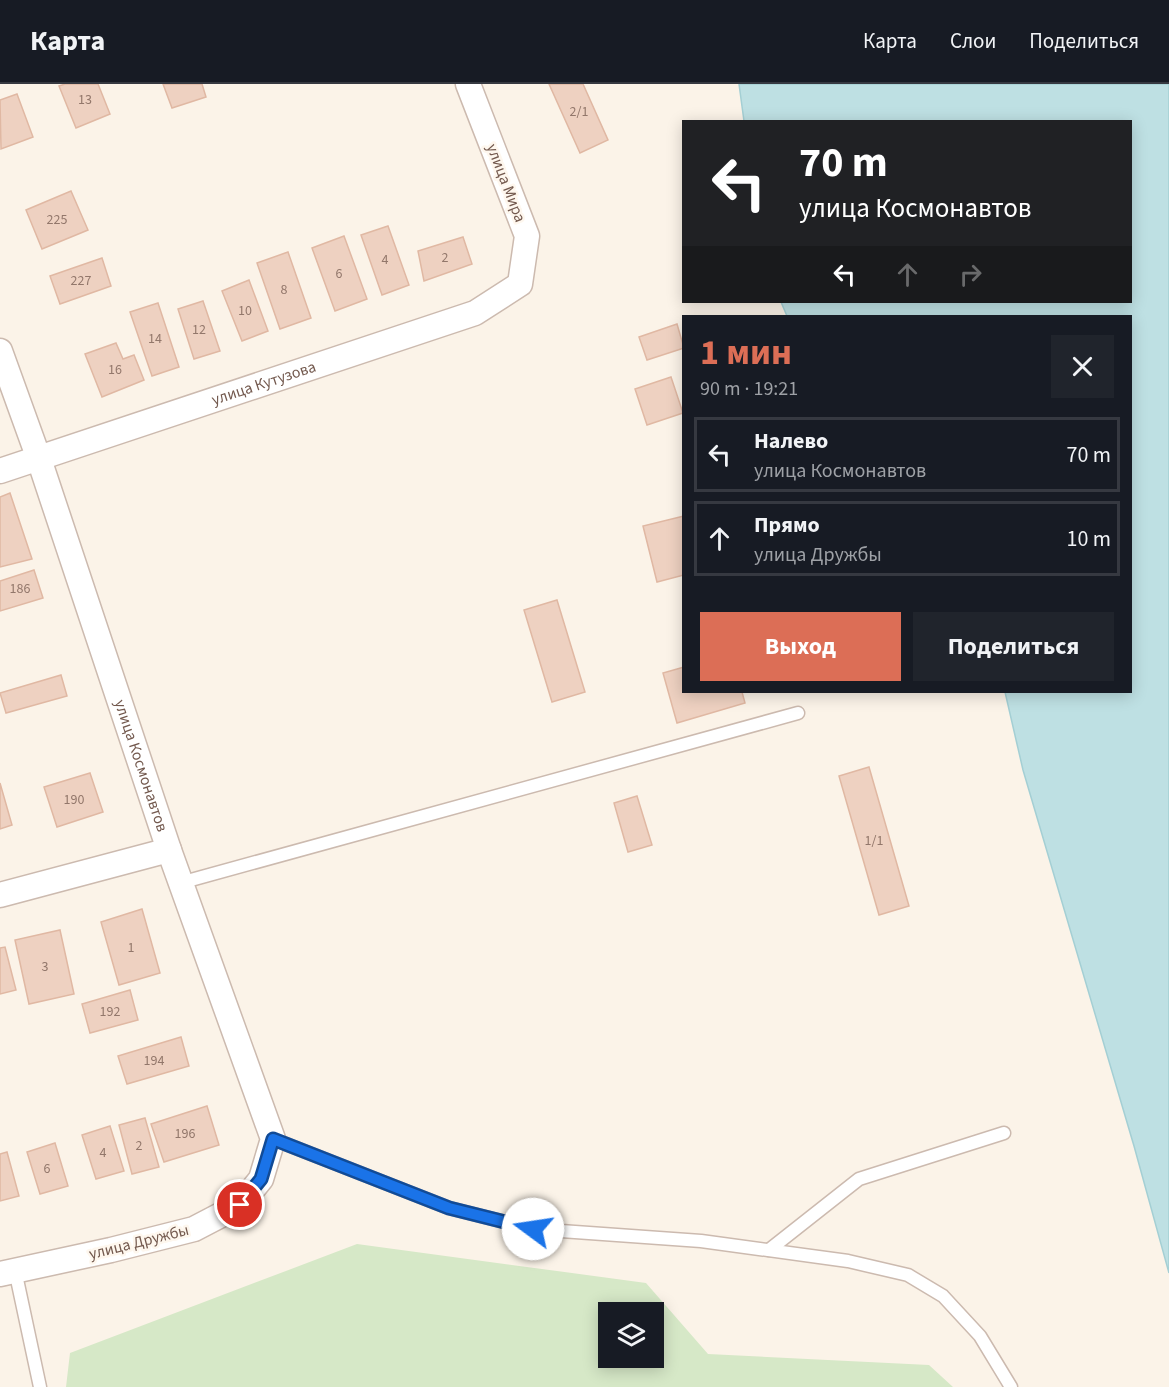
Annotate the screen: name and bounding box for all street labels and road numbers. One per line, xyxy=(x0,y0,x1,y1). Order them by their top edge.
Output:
street label: улица Мира xyxy=(481,141,531,225)
street label: улица Кутузова xyxy=(209,356,319,411)
street label: улица Космонавтов xyxy=(109,697,173,835)
street label: улица Дружбы xyxy=(87,1219,191,1265)

